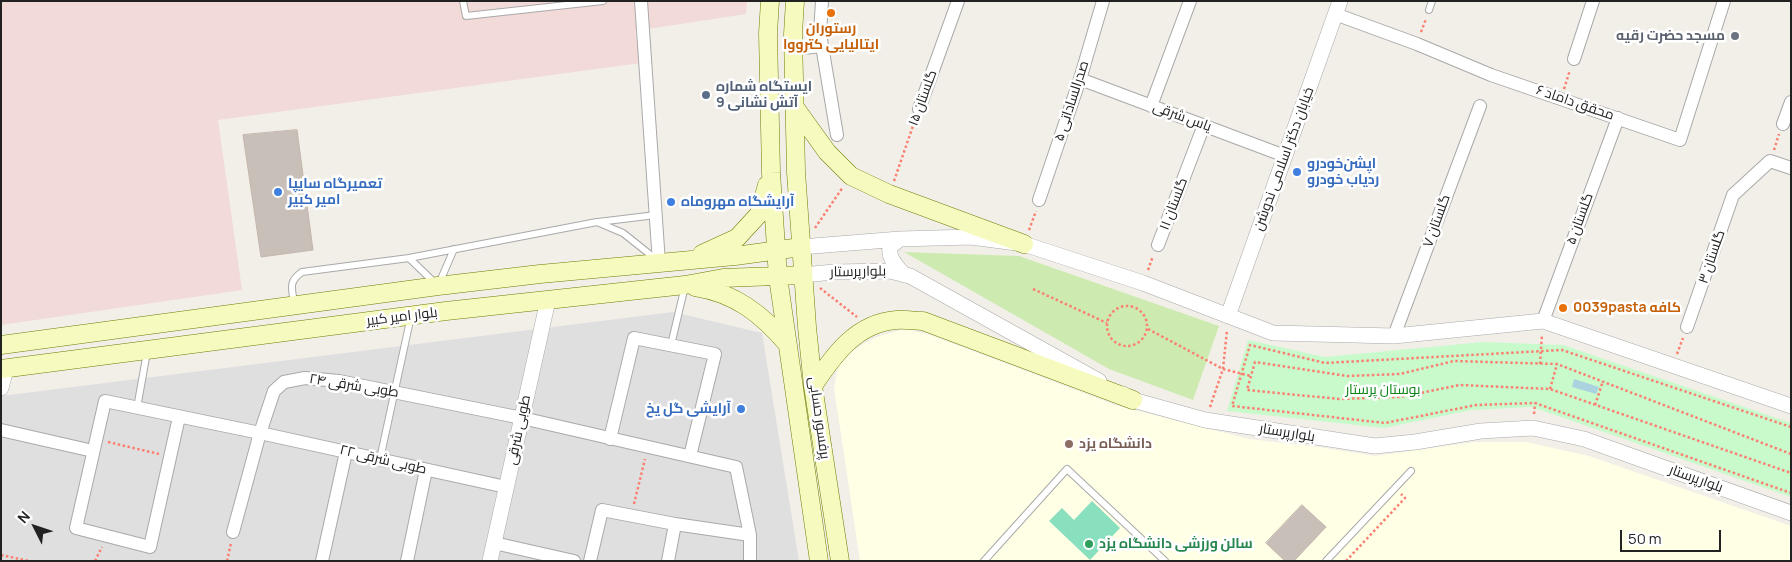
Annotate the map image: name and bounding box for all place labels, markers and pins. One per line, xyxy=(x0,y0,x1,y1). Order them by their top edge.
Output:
marker: رستوران ایتالیایی کترووا xyxy=(825,7,837,19)
place label: رستوران ایتالیایی کترووا xyxy=(783,21,879,54)
place label: مسجد حضرت رقیه xyxy=(1616,28,1725,44)
marker: مسجد حضرت رقیه xyxy=(1729,30,1741,42)
place label: ایستگاه شماره 9 آتش نشانی xyxy=(716,79,812,111)
marker: ایستگاه شماره 9 آتش نشانی xyxy=(700,89,712,101)
place label: اپشن‌خودرو ردیاب خودرو xyxy=(1307,156,1379,188)
marker: اپشن‌خودرو ردیاب خودرو xyxy=(1291,166,1303,178)
place label: تعمیرگاه سایپا امیر کبیر xyxy=(288,176,382,208)
marker: تعمیرگاه سایپا امیر کبیر xyxy=(272,186,284,198)
place label: آرایشگاه مهروماه xyxy=(681,194,794,210)
marker: آرایشگاه مهروماه xyxy=(665,196,677,208)
place label: 0039pasta کافه xyxy=(1573,300,1681,316)
marker: 0039pasta کافه xyxy=(1557,302,1569,314)
place label: آرایشی گل یخ xyxy=(646,401,731,417)
marker: آرایشی گل یخ xyxy=(735,403,747,415)
place label: دانشگاه یزد xyxy=(1079,436,1152,452)
marker: دانشگاه یزد xyxy=(1063,438,1075,450)
place label: سالن ورزشی دانشگاه یزد xyxy=(1099,536,1253,552)
marker: سالن ورزشی دانشگاه یزد xyxy=(1083,538,1095,550)

